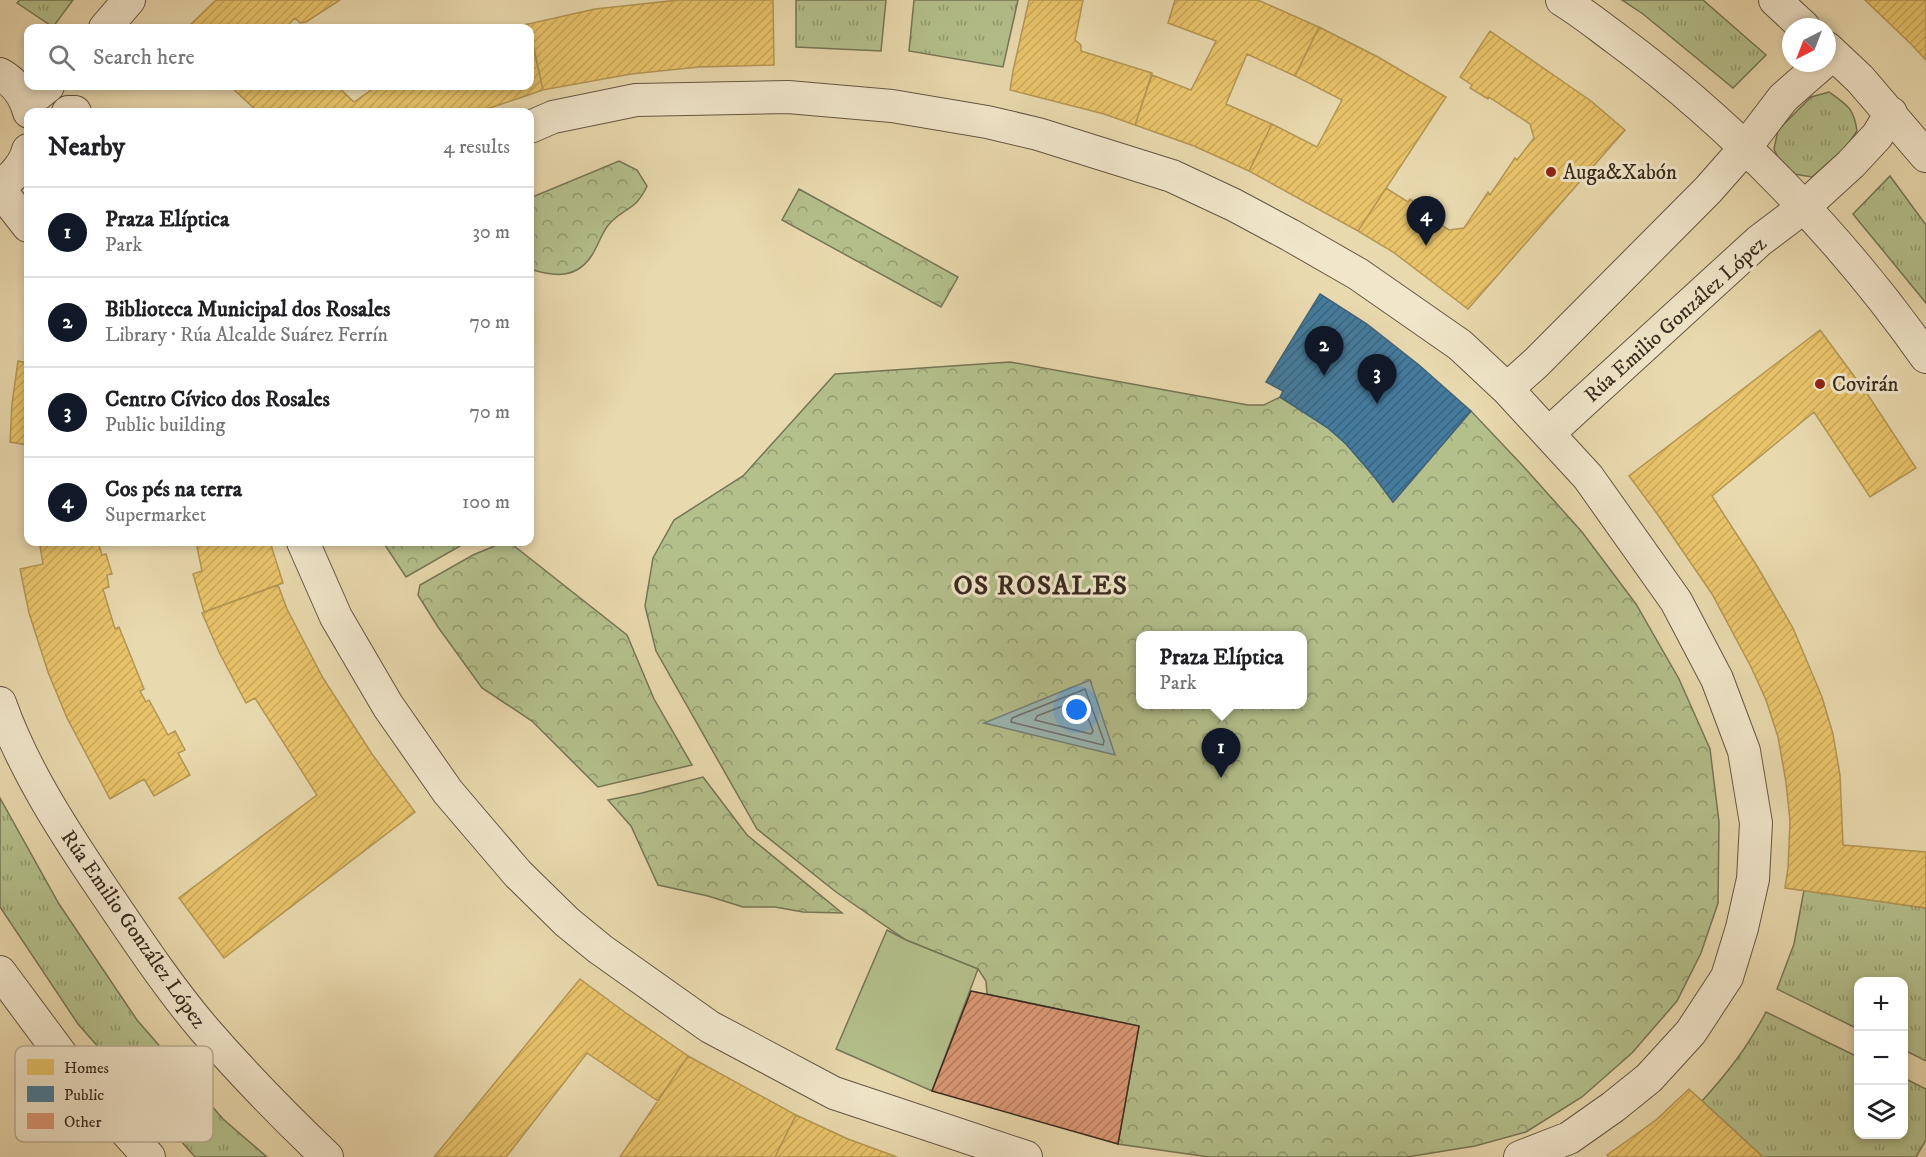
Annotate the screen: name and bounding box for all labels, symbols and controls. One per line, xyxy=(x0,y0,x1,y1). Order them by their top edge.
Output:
north arrow xyxy=(1782,18,1836,72)
search box xyxy=(24,24,534,90)
icon: search xyxy=(45,41,78,74)
text: Search here xyxy=(93,44,195,71)
text: Nearby xyxy=(48,131,125,164)
text: 4 results xyxy=(443,135,510,160)
place label: Auga&Xabón xyxy=(1563,160,1677,186)
marker: Auga&Xabón xyxy=(1544,165,1558,179)
pin: 4 xyxy=(1406,196,1446,246)
text: Praza Elíptica xyxy=(105,206,229,233)
text: 1 xyxy=(64,220,71,245)
text: 30 m xyxy=(472,220,510,245)
street label: Rúa Emilio González López xyxy=(1579,231,1772,408)
text: Park xyxy=(105,233,142,258)
text: Biblioteca Municipal dos Rosales xyxy=(105,296,390,323)
text: 2 xyxy=(63,310,72,335)
text: 70 m xyxy=(469,310,510,335)
text: Library · Rúa Alcalde Suárez Ferrín xyxy=(105,323,388,348)
pin: 2 xyxy=(1304,326,1344,376)
pin: 3 xyxy=(1358,354,1396,404)
place label: Covirán xyxy=(1832,372,1899,398)
marker: Covirán xyxy=(1813,377,1827,391)
text: Centro Cívico dos Rosales xyxy=(105,386,330,413)
text: 3 xyxy=(64,400,71,425)
text: 70 m xyxy=(469,400,510,425)
text: Public building xyxy=(105,413,225,438)
text: Cos pés na terra xyxy=(105,476,242,503)
text: 4 xyxy=(62,490,73,515)
text: 100 m xyxy=(462,490,510,515)
text: Supermarket xyxy=(105,503,206,528)
district label: OS ROSALES xyxy=(953,569,1129,603)
popup xyxy=(1136,631,1307,709)
text: Praza Elíptica xyxy=(1159,644,1284,671)
text: Park xyxy=(1159,671,1197,696)
your location xyxy=(1062,695,1091,724)
pin: 1 xyxy=(1202,728,1240,778)
street label: Rúa Emilio González López xyxy=(55,825,212,1034)
map controls xyxy=(1854,977,1908,1139)
button: + xyxy=(1854,977,1908,1031)
button: − xyxy=(1854,1031,1908,1085)
legend xyxy=(15,1046,213,1142)
text: Homes xyxy=(64,1058,109,1078)
text: Public xyxy=(64,1085,104,1105)
button: layers xyxy=(1854,1085,1908,1139)
text: Other xyxy=(64,1112,101,1132)

